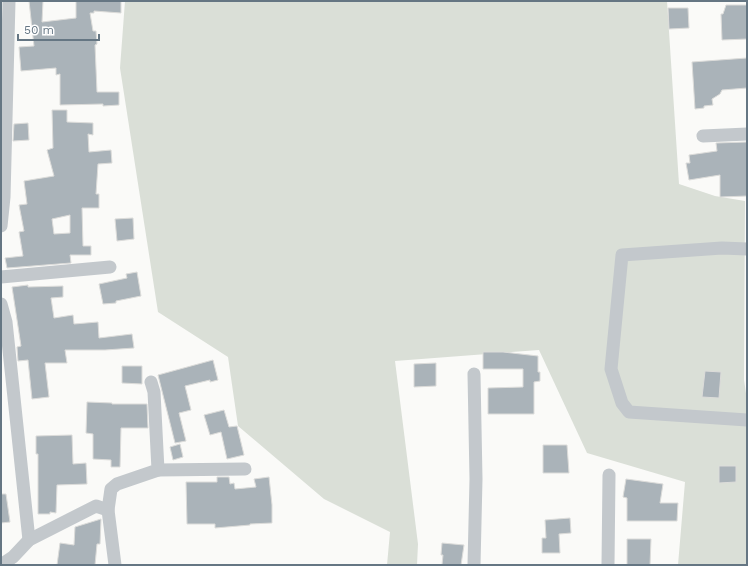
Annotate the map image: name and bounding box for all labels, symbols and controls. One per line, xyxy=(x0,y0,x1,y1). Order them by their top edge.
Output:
scale bar xyxy=(18,16,99,42)
text: 50 m xyxy=(24,23,54,37)

